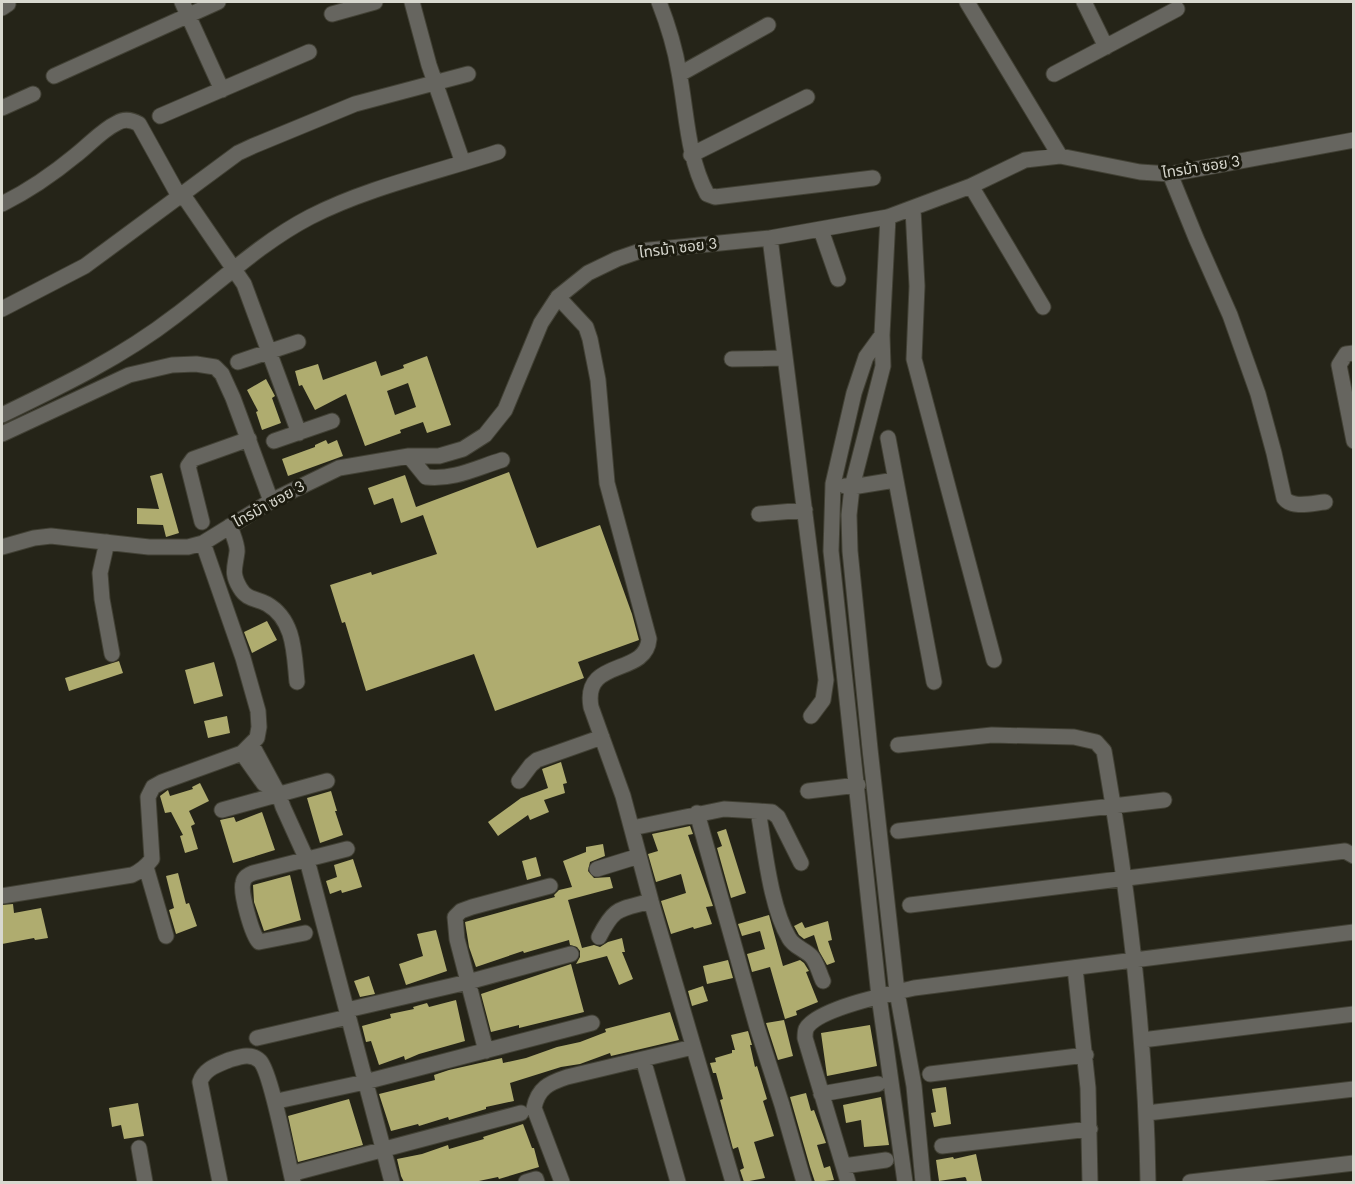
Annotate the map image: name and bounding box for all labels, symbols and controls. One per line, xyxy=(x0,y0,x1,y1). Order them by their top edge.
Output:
street label: ไทรม้า ซอย 3 xyxy=(1160,151,1241,181)
street label: ไทรม้า ซอย 3 xyxy=(637,233,718,261)
street label: ไทรม้า ซอย 3 xyxy=(229,476,307,531)

